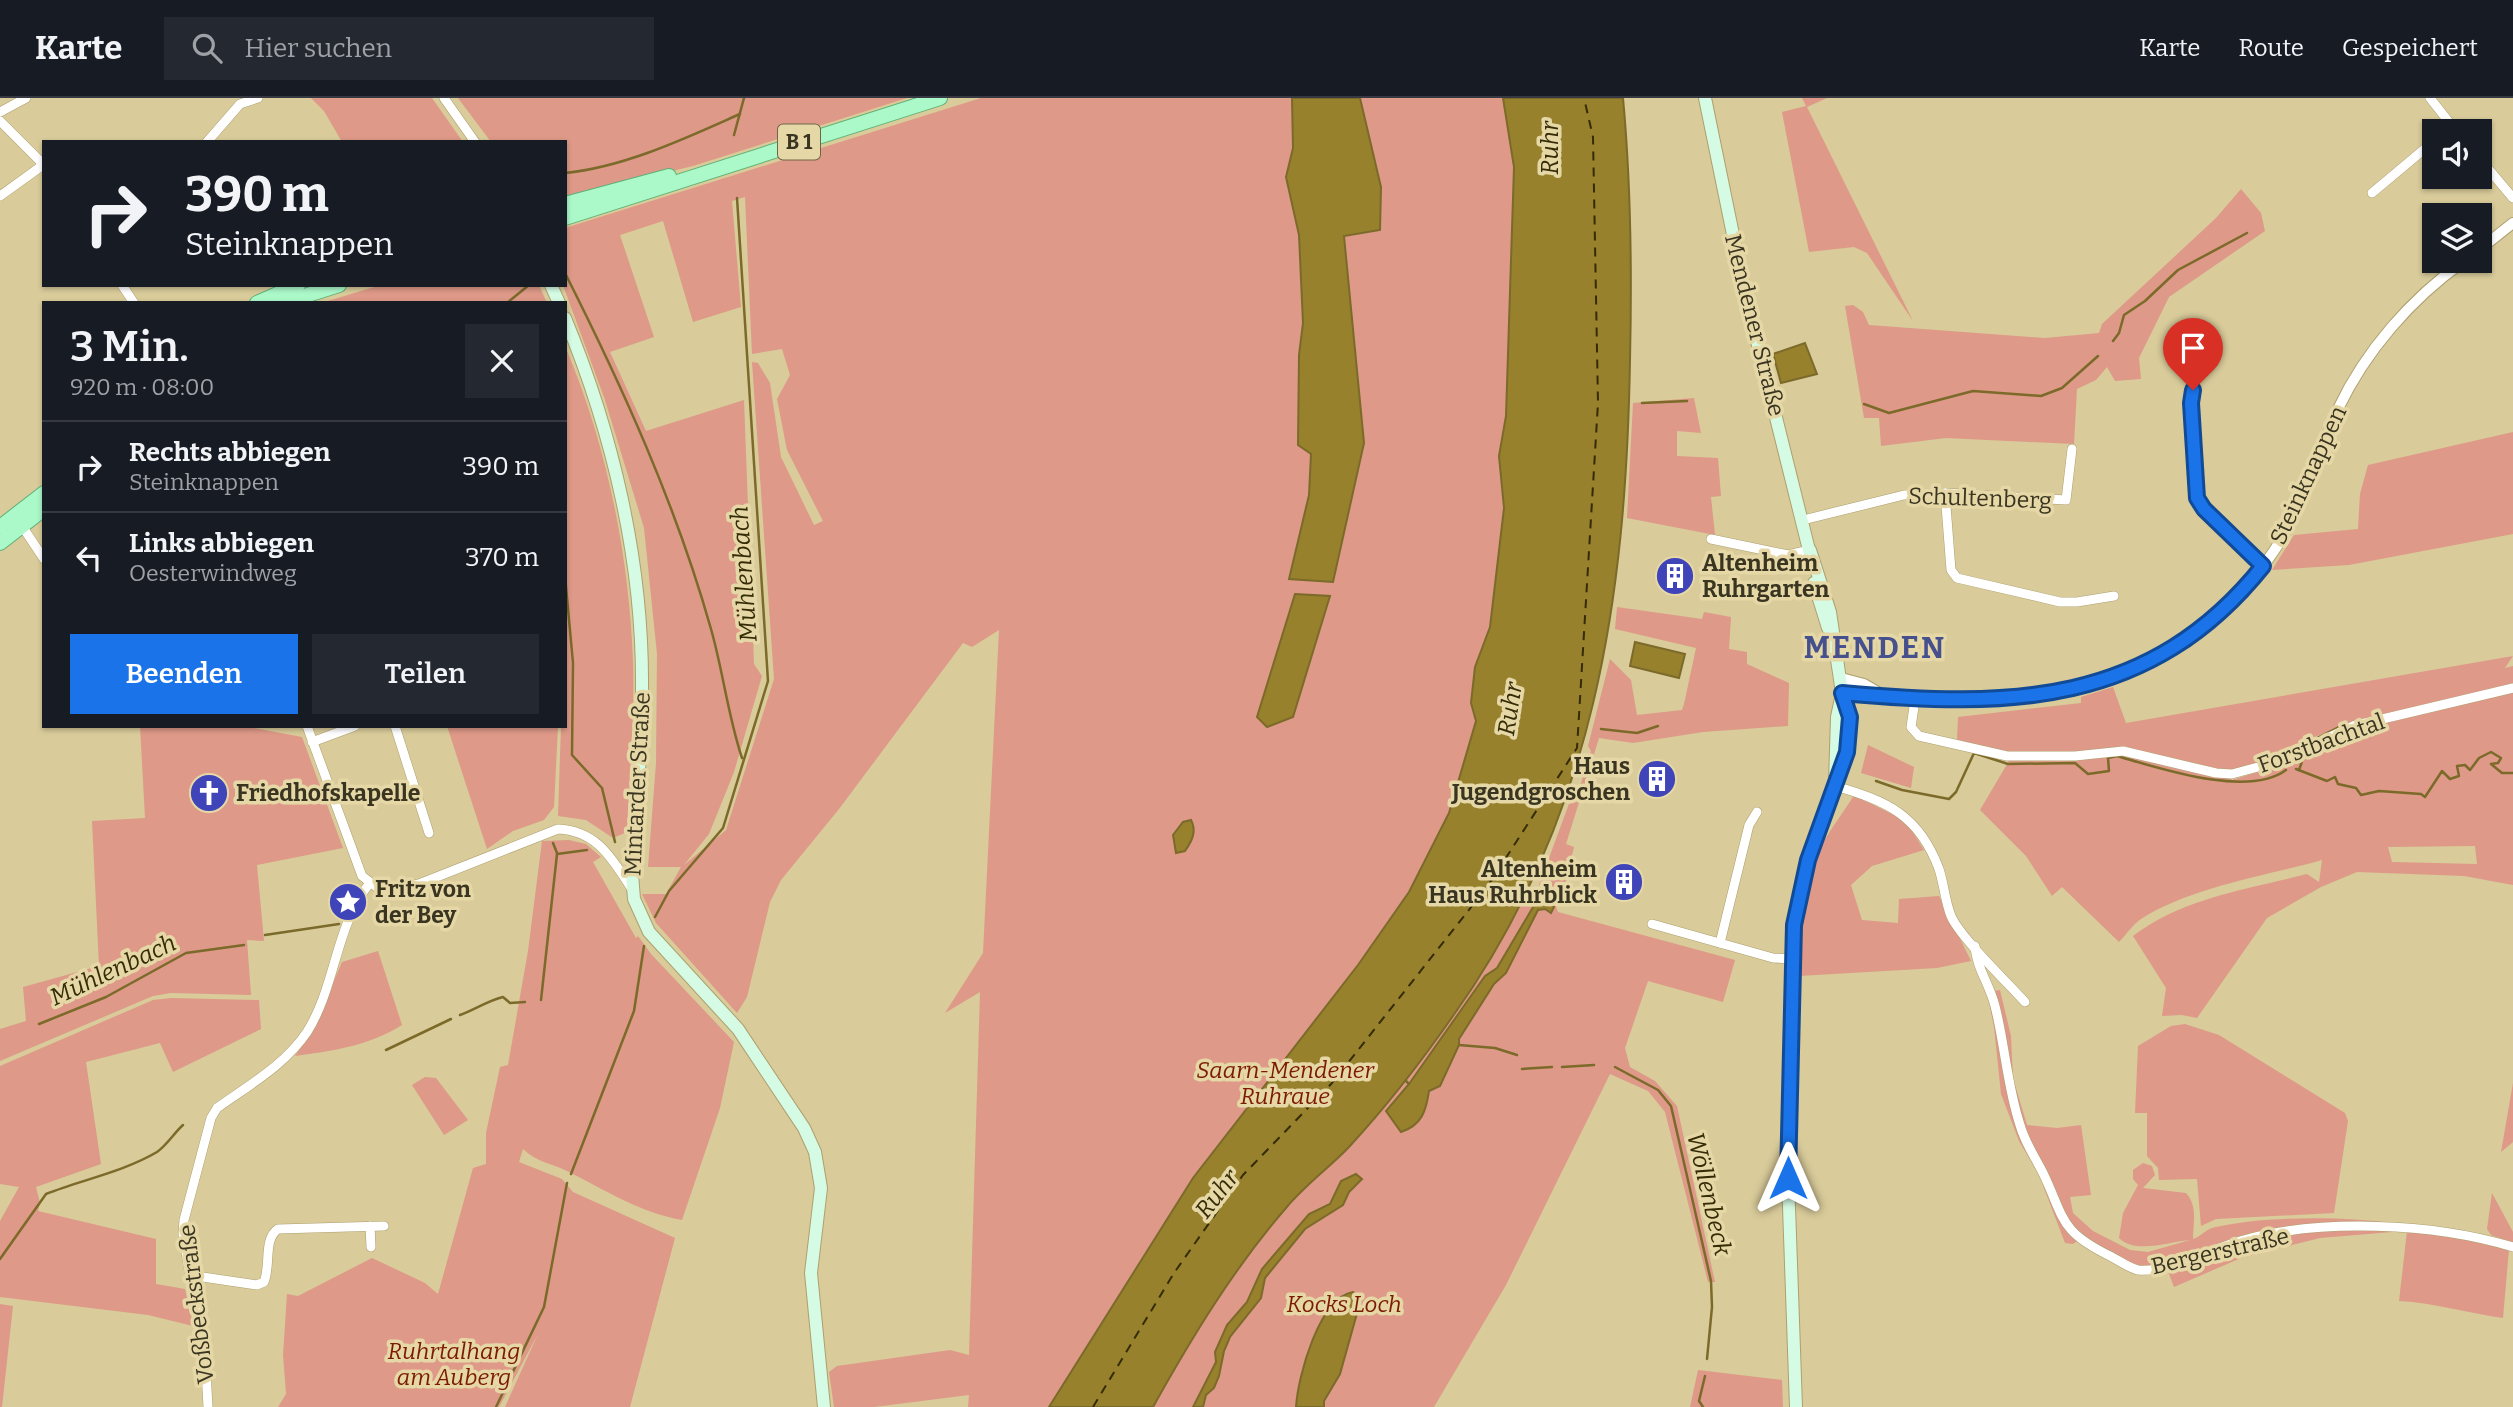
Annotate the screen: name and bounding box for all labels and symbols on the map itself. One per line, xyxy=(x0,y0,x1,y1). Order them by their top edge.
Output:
water label: Ruhr xyxy=(1536,120,1564,175)
road number: B 1 xyxy=(778,124,820,159)
street label: Mendener Straße xyxy=(1719,231,1791,419)
pin xyxy=(2163,318,2223,390)
street label: Steinknappen xyxy=(2264,401,2353,549)
street label: Schultenberg xyxy=(1908,482,2052,515)
water label: Mühlenbach xyxy=(725,505,763,643)
place label: Altenheim Ruhrgarten xyxy=(1702,549,1830,603)
building icon: Altenheim Ruhrgarten xyxy=(1654,555,1696,597)
district label: MENDEN xyxy=(1804,630,1946,666)
water label: Ruhr xyxy=(1492,679,1528,738)
street label: Mintarder Straße xyxy=(618,691,656,877)
street label: Forstbachtal xyxy=(2254,707,2389,779)
place label: Haus Jugendgroschen xyxy=(1450,752,1630,806)
building icon: Haus Jugendgroschen xyxy=(1636,758,1678,800)
church icon: Friedhofskapelle xyxy=(188,772,230,814)
place label: Friedhofskapelle xyxy=(236,779,420,807)
place label: Altenheim Haus Ruhrblick xyxy=(1428,855,1597,909)
building icon: Altenheim Haus Ruhrblick xyxy=(1603,861,1645,903)
place label: Fritz von der Bey xyxy=(375,875,471,929)
place icon: Fritz von der Bey xyxy=(327,881,369,923)
water label: Mühlenbach xyxy=(46,929,180,1011)
park label: Saarn-Mendener Ruhraue xyxy=(1196,1056,1375,1110)
water label: Wöllenbeck xyxy=(1681,1130,1737,1259)
position arrow xyxy=(1751,1141,1825,1215)
water label: Ruhr xyxy=(1190,1163,1245,1224)
street label: Bergerstraße xyxy=(2148,1222,2292,1280)
street label: Voßbeckstraße xyxy=(172,1223,220,1385)
park label: Kocks Loch xyxy=(1286,1290,1402,1318)
park label: Ruhrtalhang am Auberg xyxy=(388,1337,520,1391)

